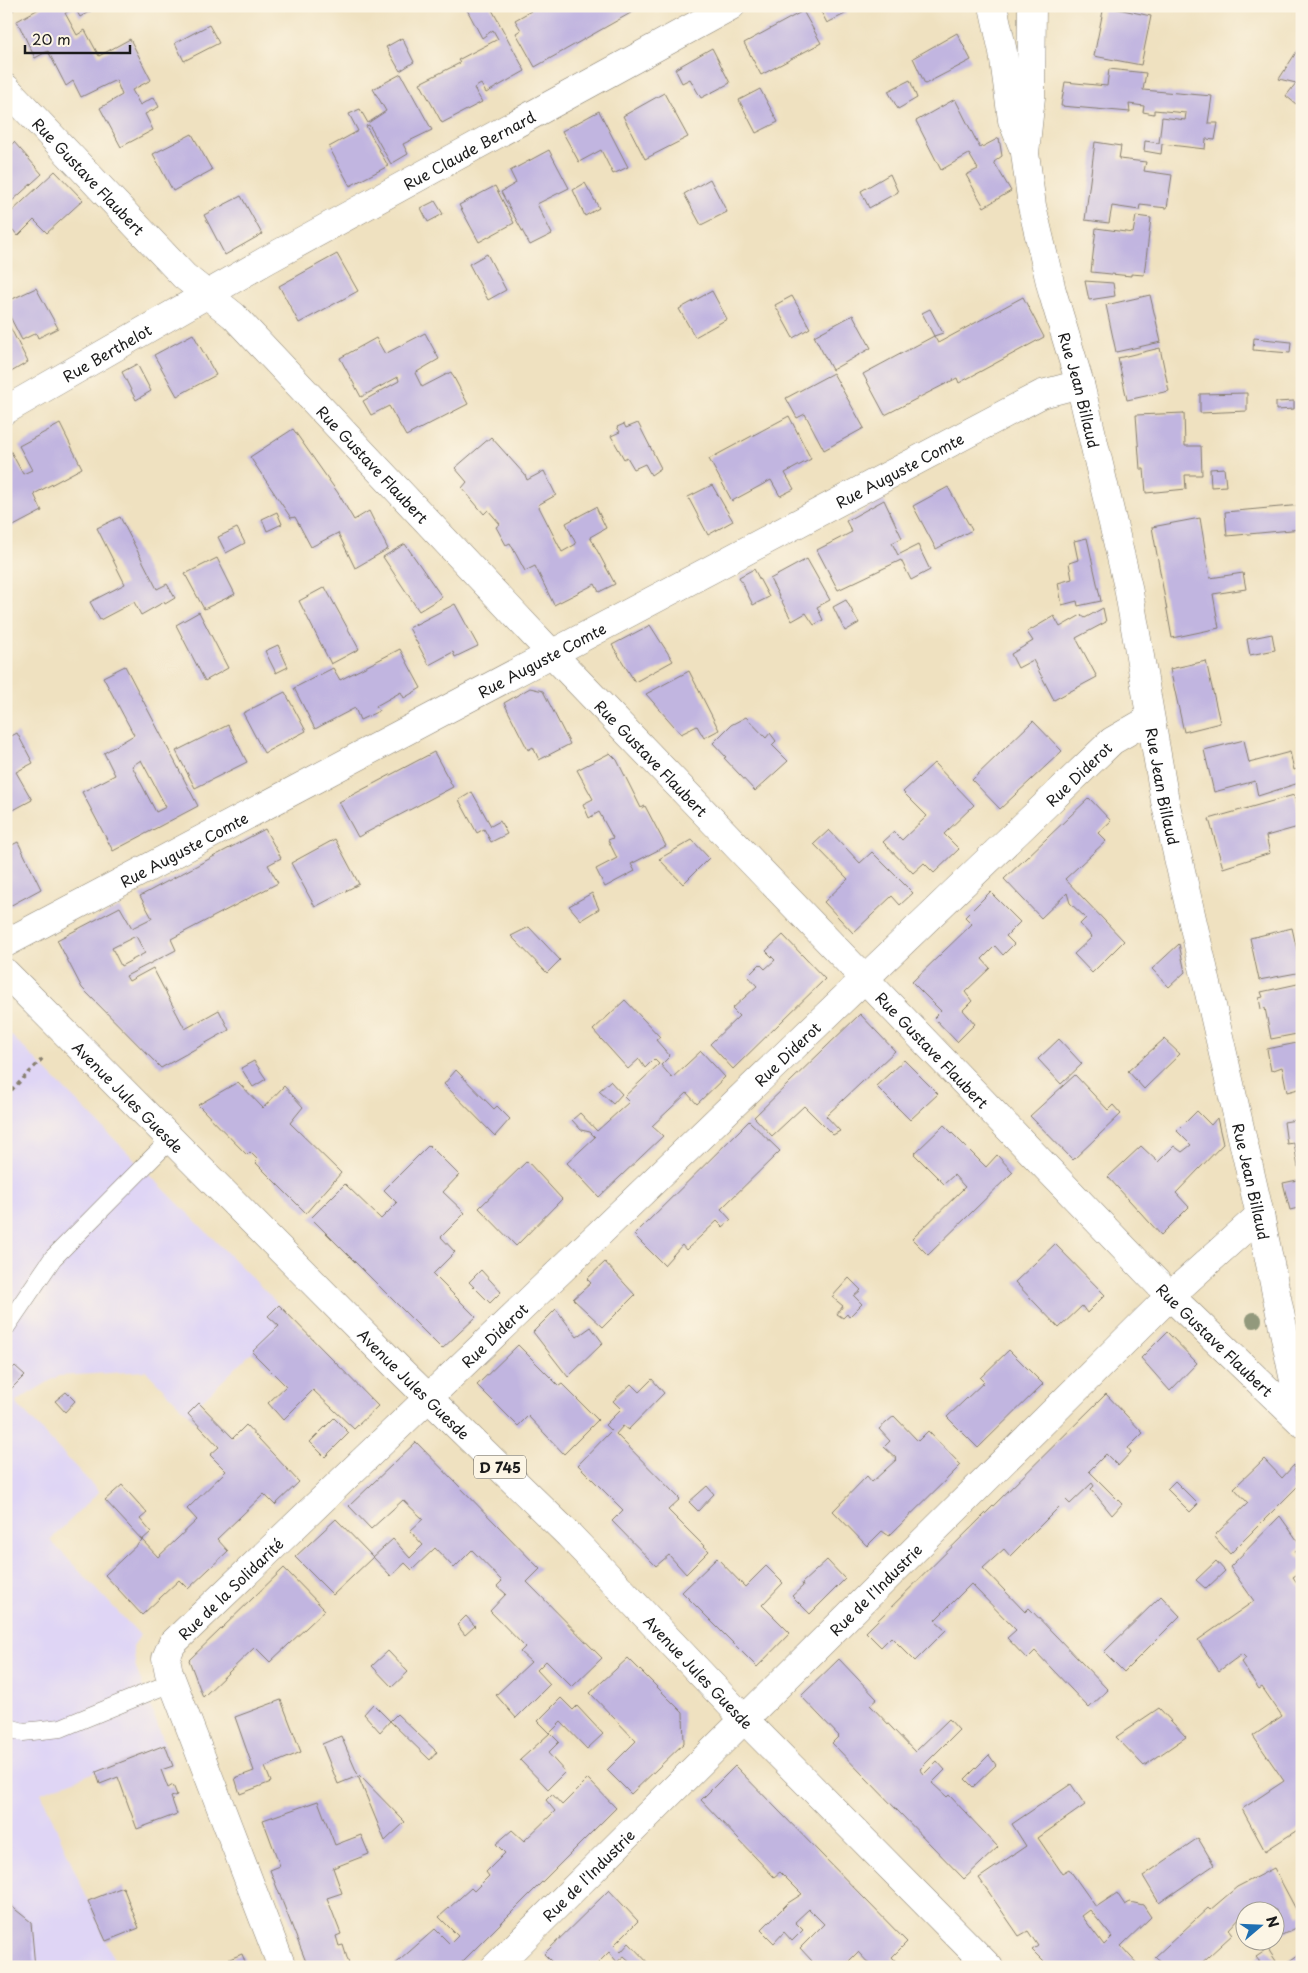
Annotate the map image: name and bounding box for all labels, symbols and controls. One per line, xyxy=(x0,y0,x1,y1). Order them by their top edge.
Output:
scale bar xyxy=(25,22,130,54)
text: 20 m xyxy=(32,27,71,50)
street label: Rue Claude Bernard xyxy=(399,104,539,195)
street label: Rue Gustave Flaubert xyxy=(28,112,151,240)
street label: Rue Berthelot xyxy=(58,318,155,387)
street label: Rue Jean Billaud xyxy=(1054,329,1106,450)
street label: Rue Gustave Flaubert xyxy=(312,400,434,528)
street label: Rue Auguste Comte xyxy=(831,426,967,513)
street label: Rue Auguste Comte xyxy=(473,616,610,703)
street label: Rue Gustave Flaubert xyxy=(590,694,714,821)
street label: Rue Jean Billaud xyxy=(1141,726,1186,847)
street label: Rue Diderot xyxy=(1040,736,1117,811)
street label: Rue Auguste Comte xyxy=(115,805,252,892)
street label: Rue Gustave Flaubert xyxy=(871,986,995,1113)
street label: Rue Diderot xyxy=(748,1016,825,1091)
street label: Avenue Jules Guesde xyxy=(68,1035,189,1158)
street label: Rue Jean Billaud xyxy=(1228,1121,1276,1241)
street label: Rue Gustave Flaubert xyxy=(1152,1278,1279,1401)
street label: Rue Diderot xyxy=(456,1297,532,1372)
street label: Avenue Jules Guesde xyxy=(353,1323,476,1444)
road number: D 745 xyxy=(474,1455,526,1478)
street label: Rue de la Solidarité xyxy=(172,1532,288,1644)
street label: Rue de l'Industrie xyxy=(824,1538,927,1640)
street label: Avenue Jules Guesde xyxy=(639,1610,759,1734)
street label: Rue de l'Industrie xyxy=(536,1823,639,1926)
north arrow xyxy=(1236,1900,1286,1950)
text: N xyxy=(1261,1913,1284,1930)

